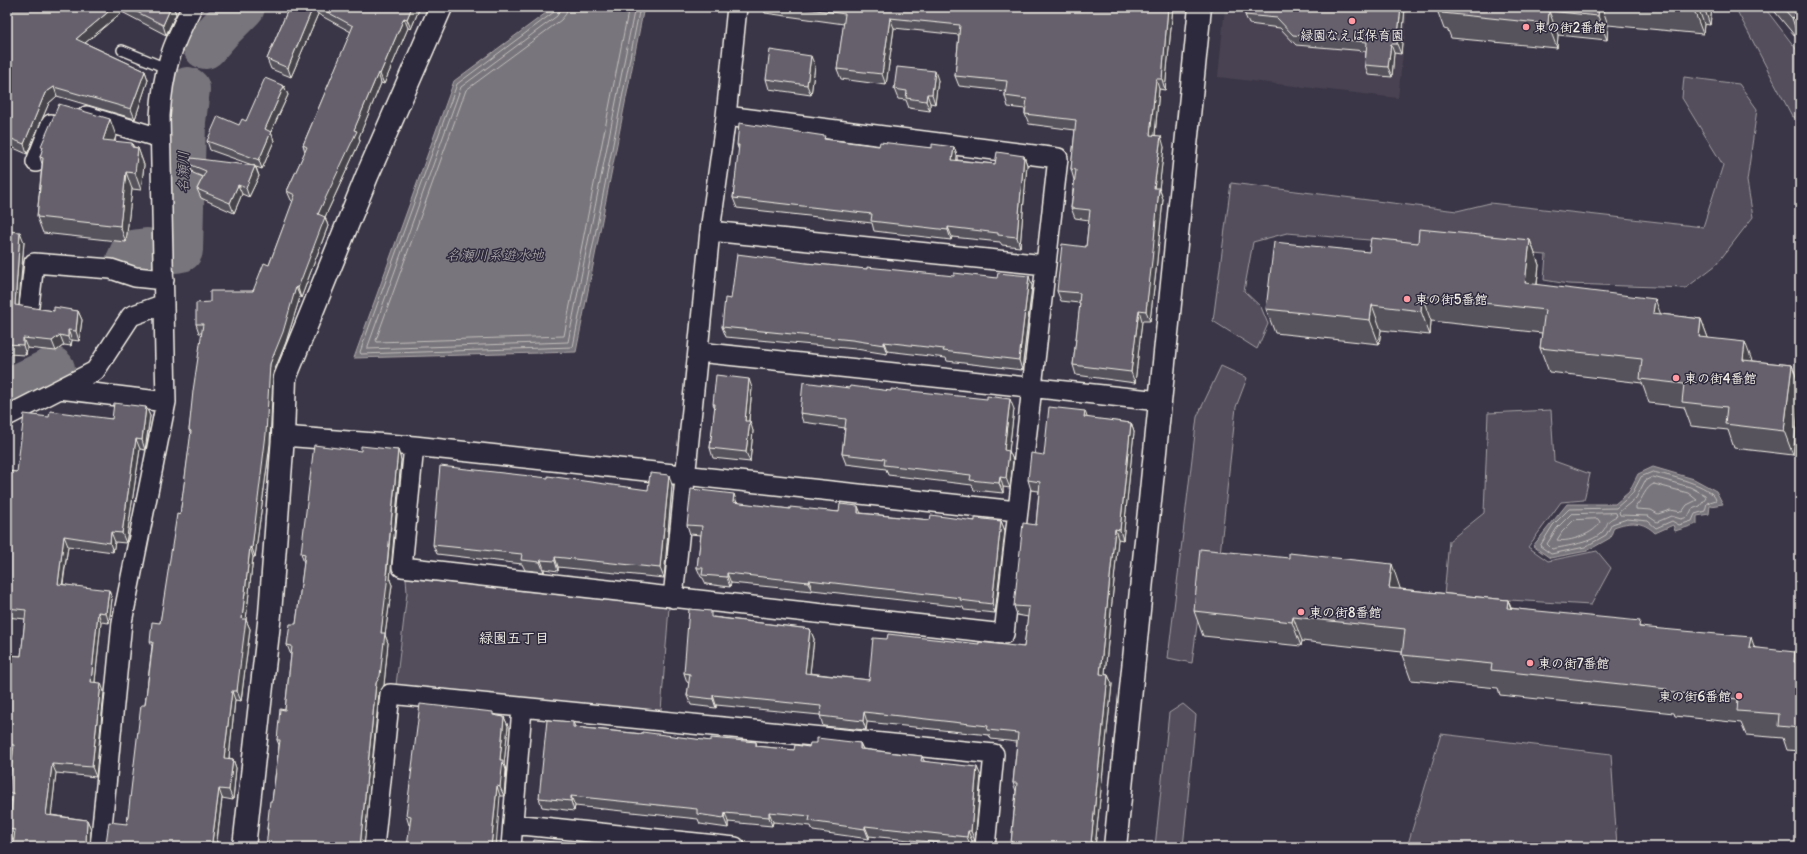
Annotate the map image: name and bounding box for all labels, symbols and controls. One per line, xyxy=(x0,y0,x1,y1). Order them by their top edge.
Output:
marker: 緑園なえば保育園 xyxy=(1347,16,1357,26)
place label: 東の街2番館 xyxy=(1534,19,1606,36)
marker: 東の街2番館 xyxy=(1521,22,1531,32)
place label: 緑園なえば保育園 xyxy=(1300,27,1404,44)
water label: 名瀬川 xyxy=(174,151,192,193)
water label: 名瀬川系遊水地 xyxy=(446,246,545,264)
place label: 東の街5番館 xyxy=(1415,291,1487,308)
marker: 東の街5番館 xyxy=(1402,294,1412,304)
place label: 東の街4番館 xyxy=(1684,370,1757,387)
marker: 東の街4番館 xyxy=(1671,373,1681,383)
place label: 東の街8番館 xyxy=(1309,604,1382,621)
marker: 東の街8番館 xyxy=(1296,607,1306,617)
district label: 緑園五丁目 xyxy=(479,629,549,647)
place label: 東の街7番館 xyxy=(1538,655,1609,672)
marker: 東の街7番館 xyxy=(1525,658,1535,668)
place label: 東の街6番館 xyxy=(1658,688,1731,705)
marker: 東の街6番館 xyxy=(1734,691,1744,701)

